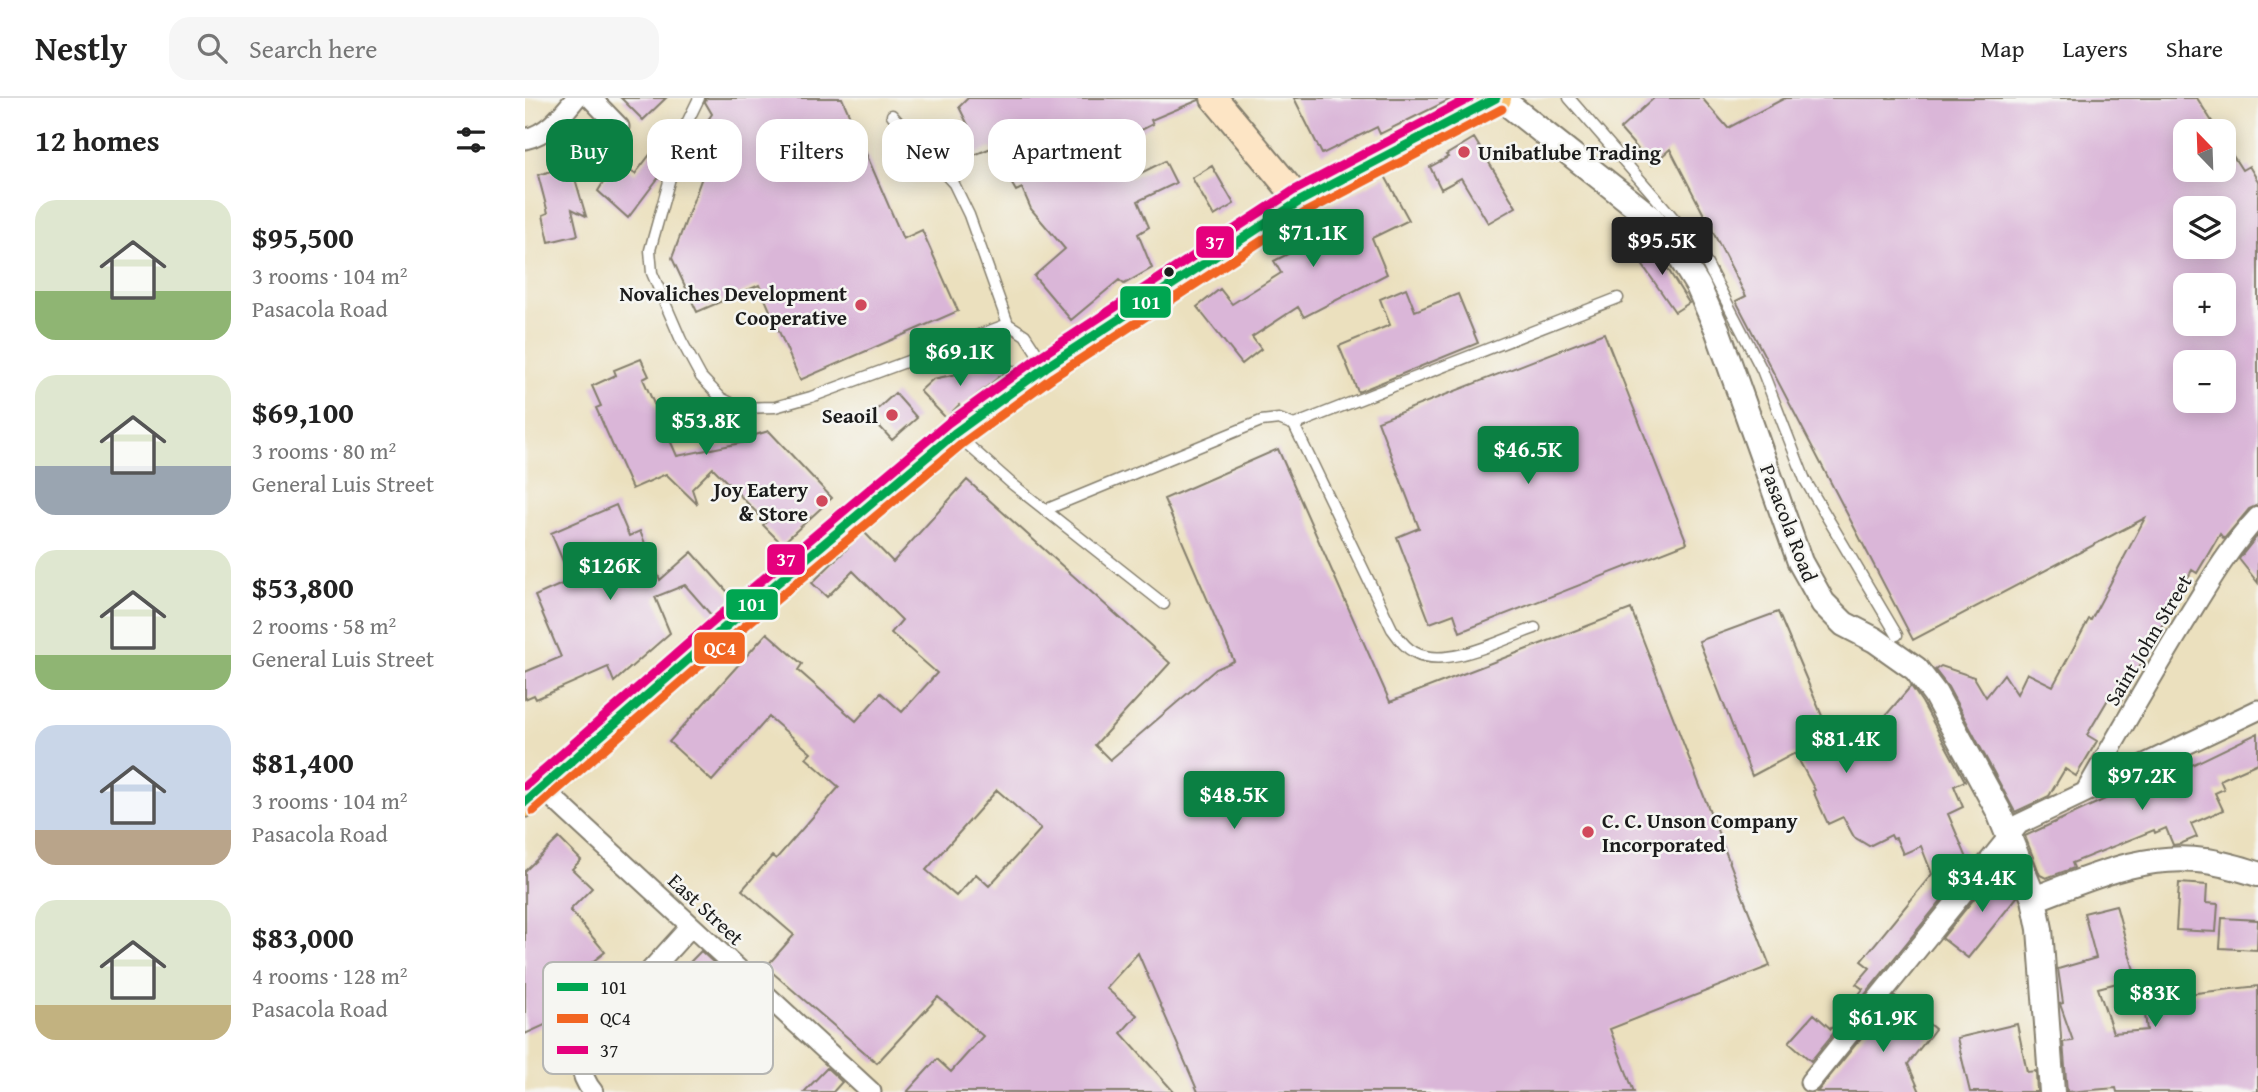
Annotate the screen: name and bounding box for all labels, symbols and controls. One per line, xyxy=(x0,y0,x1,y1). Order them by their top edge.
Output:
search box xyxy=(169,17,659,80)
text: Nestly xyxy=(35,24,127,72)
icon: search xyxy=(193,29,231,67)
text: Search here xyxy=(249,29,377,68)
text: Map xyxy=(1981,31,2024,66)
text: Layers xyxy=(2062,31,2128,66)
text: Share xyxy=(2166,31,2223,66)
text: 12 homes xyxy=(35,118,160,162)
chip: Buy xyxy=(546,119,633,182)
chip: Rent xyxy=(647,119,742,182)
chip: Filters xyxy=(756,119,868,182)
chip: New xyxy=(882,119,974,182)
chip: Apartment xyxy=(988,119,1146,182)
north arrow xyxy=(2173,119,2237,182)
map controls xyxy=(2173,119,2236,413)
icon: filters xyxy=(452,121,490,159)
place label: Unibatlube Trading xyxy=(1478,137,1662,168)
marker: Unibatlube Trading xyxy=(1456,144,1472,160)
button: layers xyxy=(2173,196,2236,259)
pin: $71.1K xyxy=(1256,209,1370,269)
text: $95,500 xyxy=(252,215,354,259)
text: $71.1K xyxy=(1279,215,1347,248)
pin: $95.5K xyxy=(1605,218,1719,277)
text: $95.5K xyxy=(1628,223,1696,256)
line badge: 37 xyxy=(1195,225,1235,259)
icon: home xyxy=(91,228,175,312)
text: 37 xyxy=(1205,228,1225,256)
text: 3 rooms · 104 m² xyxy=(252,259,407,292)
unlabelled marker xyxy=(1162,265,1176,279)
button: + xyxy=(2173,273,2236,336)
place label: Novaliches Development Cooperative xyxy=(619,278,847,333)
line badge: 101 xyxy=(1119,285,1172,319)
text: 101 xyxy=(1131,288,1161,316)
text: Pasacola Road xyxy=(252,292,388,325)
marker: Novaliches Development Cooperative xyxy=(853,297,869,313)
pin: $69.1K xyxy=(903,328,1017,388)
text: $69.1K xyxy=(926,334,994,367)
button: − xyxy=(2173,350,2236,413)
text: $69,100 xyxy=(252,390,354,434)
pin: $53.8K xyxy=(649,398,763,457)
place label: Seaoil xyxy=(822,400,878,431)
icon: home xyxy=(91,403,175,487)
text: $53.8K xyxy=(672,403,740,436)
marker: Seaoil xyxy=(884,407,900,423)
pin: $46.5K xyxy=(1471,426,1585,486)
text: $46.5K xyxy=(1494,432,1562,465)
text: 3 rooms · 80 m² xyxy=(252,434,396,467)
street label: Pasacola Road xyxy=(1752,460,1826,587)
text: General Luis Street xyxy=(252,467,434,500)
place label: Joy Eatery & Store xyxy=(711,474,808,529)
marker: Joy Eatery & Store xyxy=(814,493,830,509)
pin: $126K xyxy=(561,542,659,602)
line badge: 37 xyxy=(766,543,806,576)
text: 37 xyxy=(776,545,796,573)
text: $126K xyxy=(579,548,641,581)
text: $53,800 xyxy=(252,565,354,609)
street label: Saint John Street xyxy=(2096,568,2200,712)
icon: home xyxy=(91,578,175,662)
line badge: 101 xyxy=(725,588,779,621)
text: 101 xyxy=(737,590,767,618)
text: 2 rooms · 58 m² xyxy=(252,609,396,642)
line badge: QC4 xyxy=(693,631,746,665)
text: QC4 xyxy=(704,634,736,662)
text: General Luis Street xyxy=(252,642,434,675)
pin: $81.4K xyxy=(1789,716,1903,775)
text: $81.4K xyxy=(1812,721,1880,754)
text: $81,400 xyxy=(252,740,354,784)
pin: $97.2K xyxy=(2085,752,2199,812)
icon: home xyxy=(91,753,175,837)
text: $97.2K xyxy=(2108,758,2176,791)
pin: $48.5K xyxy=(1177,772,1291,831)
text: $48.5K xyxy=(1200,777,1268,810)
text: 3 rooms · 104 m² xyxy=(252,784,407,817)
place label: C. C. Unson Company Incorporated xyxy=(1602,805,1798,860)
text: Pasacola Road xyxy=(252,817,388,850)
marker: C. C. Unson Company Incorporated xyxy=(1580,824,1596,840)
pin: $34.4K xyxy=(1925,854,2039,914)
text: $34.4K xyxy=(1948,860,2016,893)
street label: East Street xyxy=(661,866,751,953)
text: $83,000 xyxy=(252,915,354,959)
icon: home xyxy=(91,928,175,1012)
text: 4 rooms · 128 m² xyxy=(252,959,407,992)
legend xyxy=(543,962,773,1074)
pin: $83K xyxy=(2114,970,2196,1029)
text: 101 xyxy=(600,973,627,1001)
text: $83K xyxy=(2130,975,2180,1008)
text: Pasacola Road xyxy=(252,992,388,1025)
pin: $61.9K xyxy=(1826,995,1940,1054)
text: $61.9K xyxy=(1849,1000,1917,1033)
text: QC4 xyxy=(600,1004,631,1032)
text: 37 xyxy=(600,1036,618,1064)

